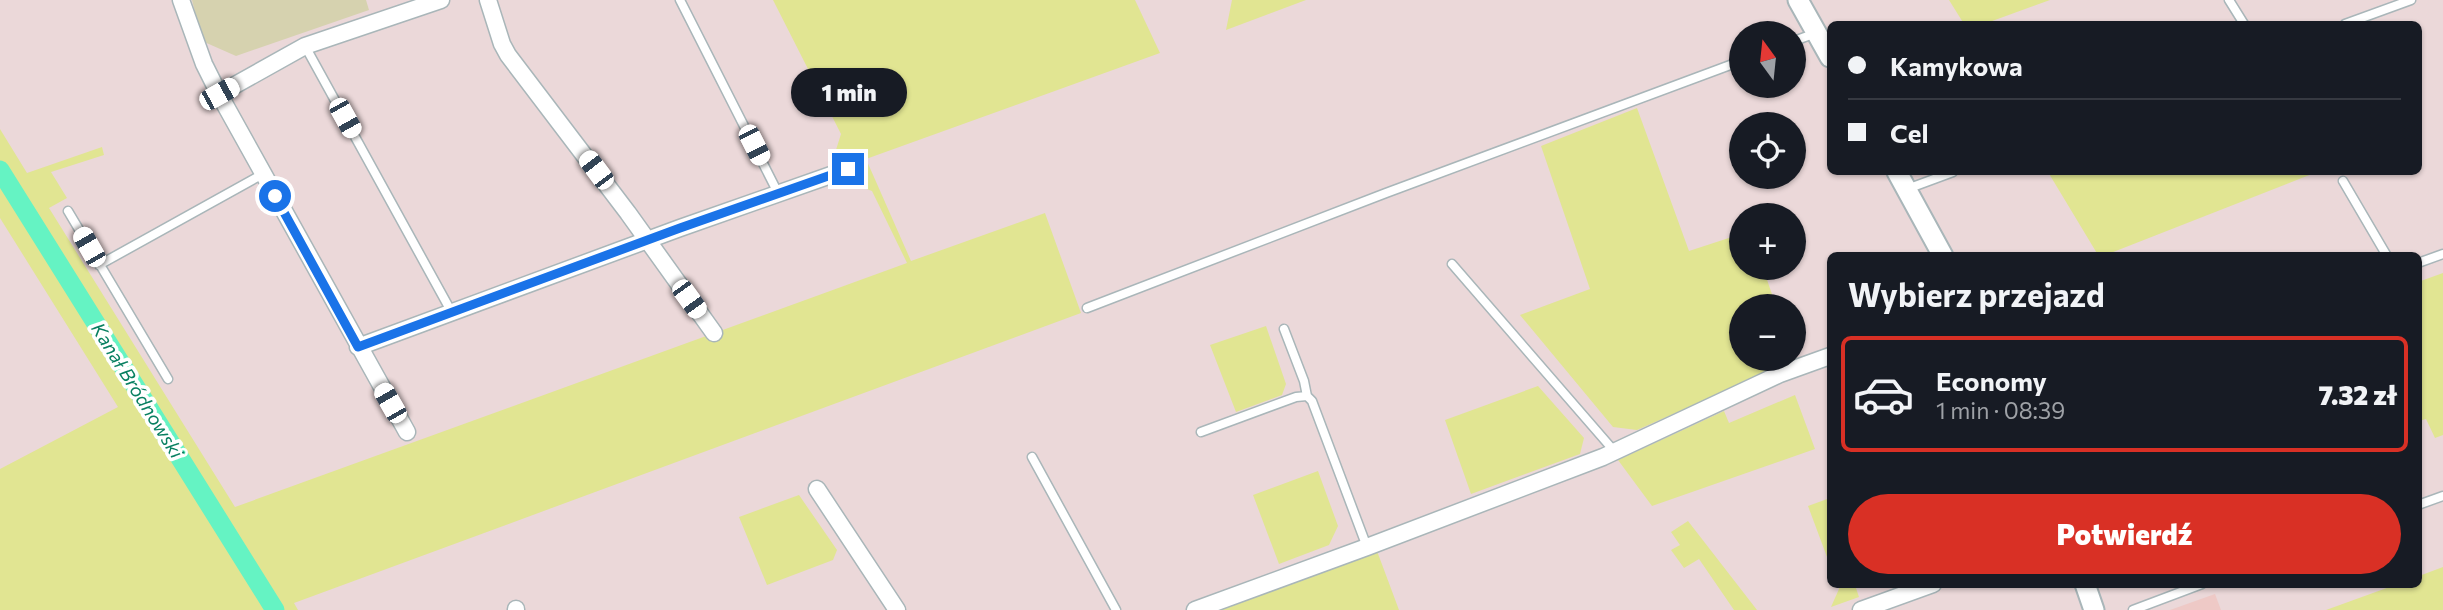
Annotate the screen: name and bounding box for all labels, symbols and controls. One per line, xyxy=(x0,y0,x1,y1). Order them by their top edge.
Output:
north arrow xyxy=(1729,21,1806,98)
map controls xyxy=(1729,21,1806,371)
text: Kamykowa xyxy=(1890,50,2023,81)
callout: 1 min xyxy=(790,68,906,116)
car xyxy=(196,75,243,113)
text: 1 min xyxy=(821,78,877,106)
car xyxy=(326,95,365,141)
button: locate xyxy=(1729,112,1806,189)
text: Cel xyxy=(1890,117,1929,148)
car xyxy=(736,122,773,168)
car xyxy=(575,147,618,193)
route end xyxy=(832,153,864,185)
route start xyxy=(259,180,291,212)
button: + xyxy=(1729,203,1806,280)
car xyxy=(70,224,109,270)
text: Wybierz przejazd xyxy=(1848,274,2105,314)
car xyxy=(669,276,710,322)
button: − xyxy=(1729,294,1806,371)
water label: Kanał Bródnowski xyxy=(87,318,190,463)
icon: car xyxy=(1852,363,1915,426)
text: Economy xyxy=(1936,365,2047,396)
text: 7.32 zł xyxy=(2319,379,2397,410)
car xyxy=(371,380,410,426)
text: 1 min · 08:39 xyxy=(1936,396,2065,424)
button: Potwierdź xyxy=(1848,494,2401,574)

